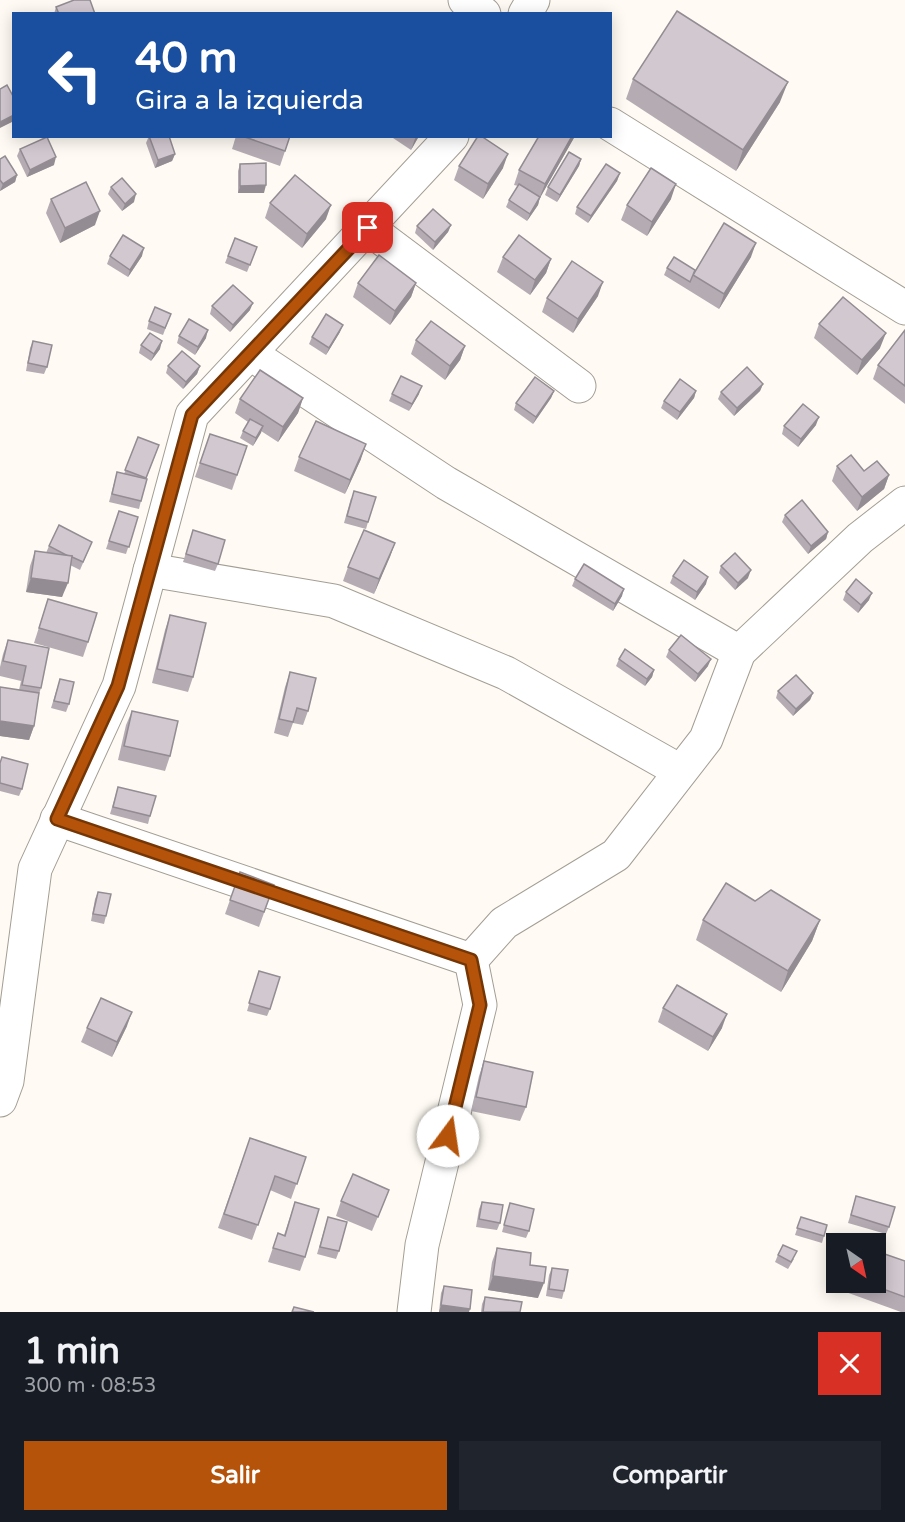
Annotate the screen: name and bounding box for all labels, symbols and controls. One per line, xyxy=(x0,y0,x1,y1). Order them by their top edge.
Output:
text: 40 m xyxy=(135,33,237,84)
icon: left xyxy=(36,36,114,114)
text: Gira a la izquierda xyxy=(135,84,364,117)
pin xyxy=(342,202,393,253)
icon: arrive xyxy=(351,211,384,244)
position arrow xyxy=(416,1104,480,1168)
north arrow xyxy=(826,1233,886,1293)
map controls xyxy=(826,1233,886,1293)
text: 1 min xyxy=(24,1330,120,1373)
button: close xyxy=(818,1332,881,1395)
text: 300 m · 08:53 xyxy=(24,1374,156,1398)
button: Salir xyxy=(24,1441,447,1510)
button: Compartir xyxy=(459,1441,881,1510)

